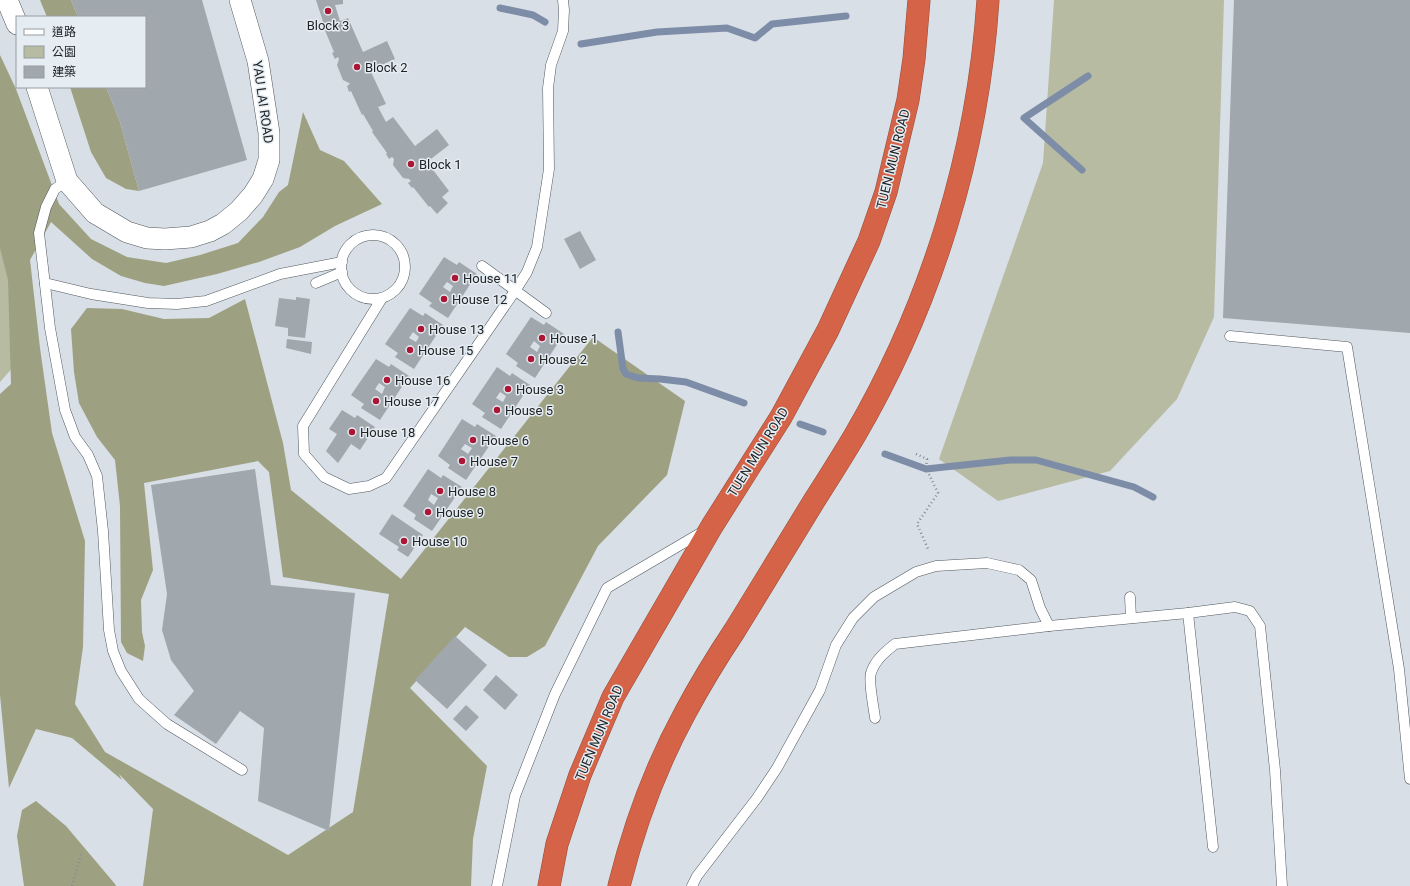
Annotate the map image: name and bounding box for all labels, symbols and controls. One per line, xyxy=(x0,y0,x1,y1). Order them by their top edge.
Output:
marker: Block 3 xyxy=(323,6,333,16)
legend xyxy=(16,16,146,88)
place label: Block 3 xyxy=(307,18,349,33)
text: 道路 xyxy=(52,25,76,39)
text: 公園 xyxy=(52,45,76,59)
street label: YAU LAI ROAD xyxy=(250,60,276,144)
place label: Block 2 xyxy=(365,60,408,75)
marker: Block 2 xyxy=(352,62,362,72)
text: 建築 xyxy=(52,65,76,79)
street label: TUEN MUN ROAD xyxy=(873,108,913,210)
place label: Block 1 xyxy=(419,157,462,172)
marker: Block 1 xyxy=(406,159,416,169)
place label: House 11 xyxy=(463,271,518,286)
marker: House 11 xyxy=(450,273,460,283)
place label: House 12 xyxy=(452,292,507,307)
marker: House 12 xyxy=(439,294,449,304)
place label: House 13 xyxy=(429,322,484,337)
marker: House 13 xyxy=(416,324,426,334)
place label: House 1 xyxy=(550,331,598,346)
marker: House 1 xyxy=(537,333,547,343)
place label: House 15 xyxy=(418,343,473,358)
marker: House 15 xyxy=(405,345,415,355)
place label: House 2 xyxy=(539,352,587,367)
marker: House 2 xyxy=(526,354,536,364)
place label: House 16 xyxy=(395,373,450,388)
marker: House 16 xyxy=(382,375,392,385)
place label: House 3 xyxy=(516,382,564,397)
marker: House 3 xyxy=(503,384,513,394)
place label: House 17 xyxy=(384,394,439,409)
marker: House 17 xyxy=(371,396,381,406)
place label: House 5 xyxy=(505,403,553,418)
marker: House 5 xyxy=(492,405,502,415)
street label: TUEN MUN ROAD xyxy=(725,405,791,499)
place label: House 18 xyxy=(360,425,415,440)
marker: House 18 xyxy=(347,427,357,437)
place label: House 6 xyxy=(481,433,529,448)
marker: House 6 xyxy=(468,435,478,445)
place label: House 7 xyxy=(470,454,518,469)
marker: House 7 xyxy=(457,456,467,466)
place label: House 8 xyxy=(448,484,496,499)
marker: House 8 xyxy=(435,486,445,496)
place label: House 9 xyxy=(436,505,484,520)
marker: House 9 xyxy=(423,507,433,517)
place label: House 10 xyxy=(412,534,467,549)
marker: House 10 xyxy=(399,536,409,546)
street label: TUEN MUN ROAD xyxy=(572,683,626,783)

